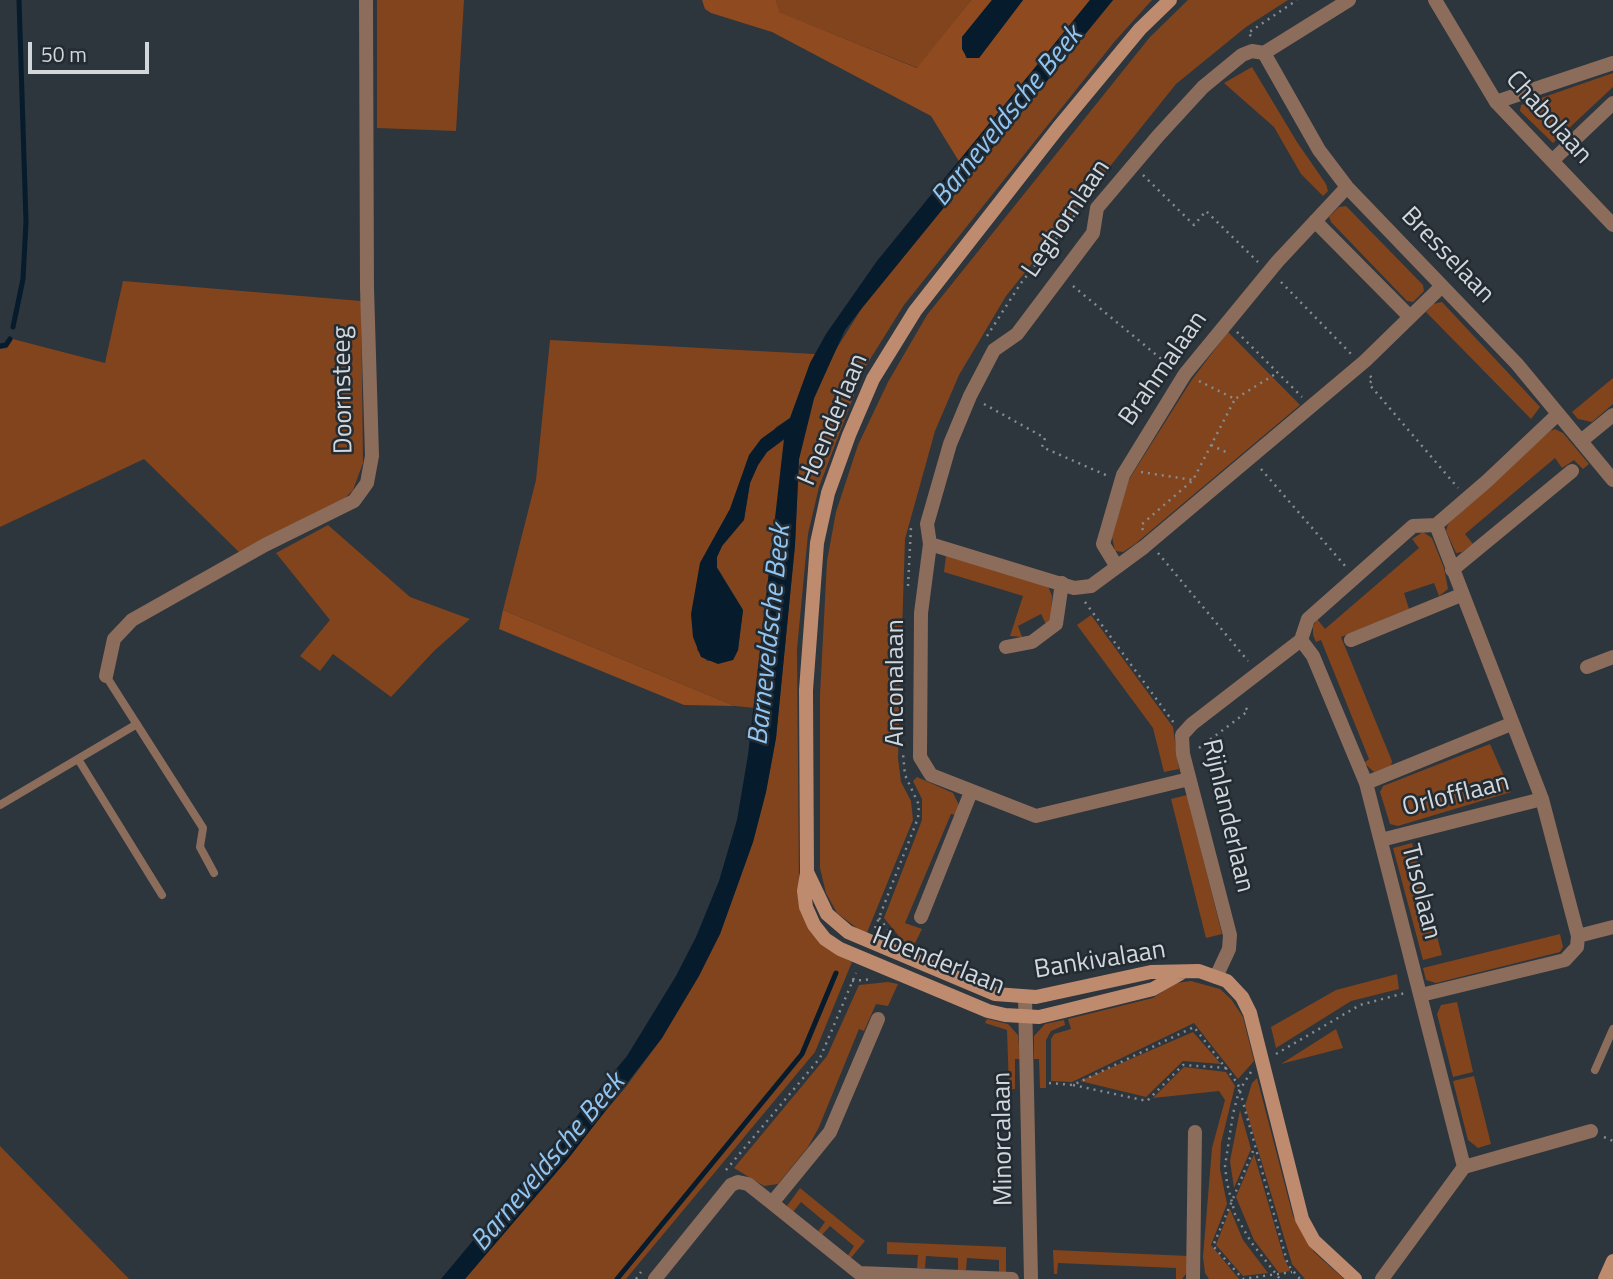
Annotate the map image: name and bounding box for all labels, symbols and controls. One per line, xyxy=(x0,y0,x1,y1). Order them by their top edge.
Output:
water label: Barneveldsche Beek xyxy=(925,20,1091,214)
scale bar xyxy=(32,28,152,72)
text: 50 m xyxy=(41,38,87,70)
street label: Chabolaan xyxy=(1498,65,1598,171)
street label: Leghornlaan xyxy=(1016,154,1118,284)
street label: Bresselaan xyxy=(1394,202,1500,310)
street label: Brahmalaan xyxy=(1113,306,1215,432)
street label: Doornsteeg xyxy=(327,326,361,454)
street label: Hoenderlaan xyxy=(792,349,876,491)
water label: Barneveldsche Beek xyxy=(743,523,799,747)
street label: Anconalaan xyxy=(881,619,913,747)
street label: Rijnlanderlaan xyxy=(1194,736,1260,896)
street label: Orlofflaan xyxy=(1399,768,1513,824)
street label: Tusolaan xyxy=(1393,841,1447,943)
street label: Hoenderlaan xyxy=(867,921,1009,1003)
street label: Bankivalaan xyxy=(1032,935,1168,987)
water label: Barneveldsche Beek xyxy=(465,1067,633,1259)
street label: Minorcalaan xyxy=(987,1072,1021,1206)

